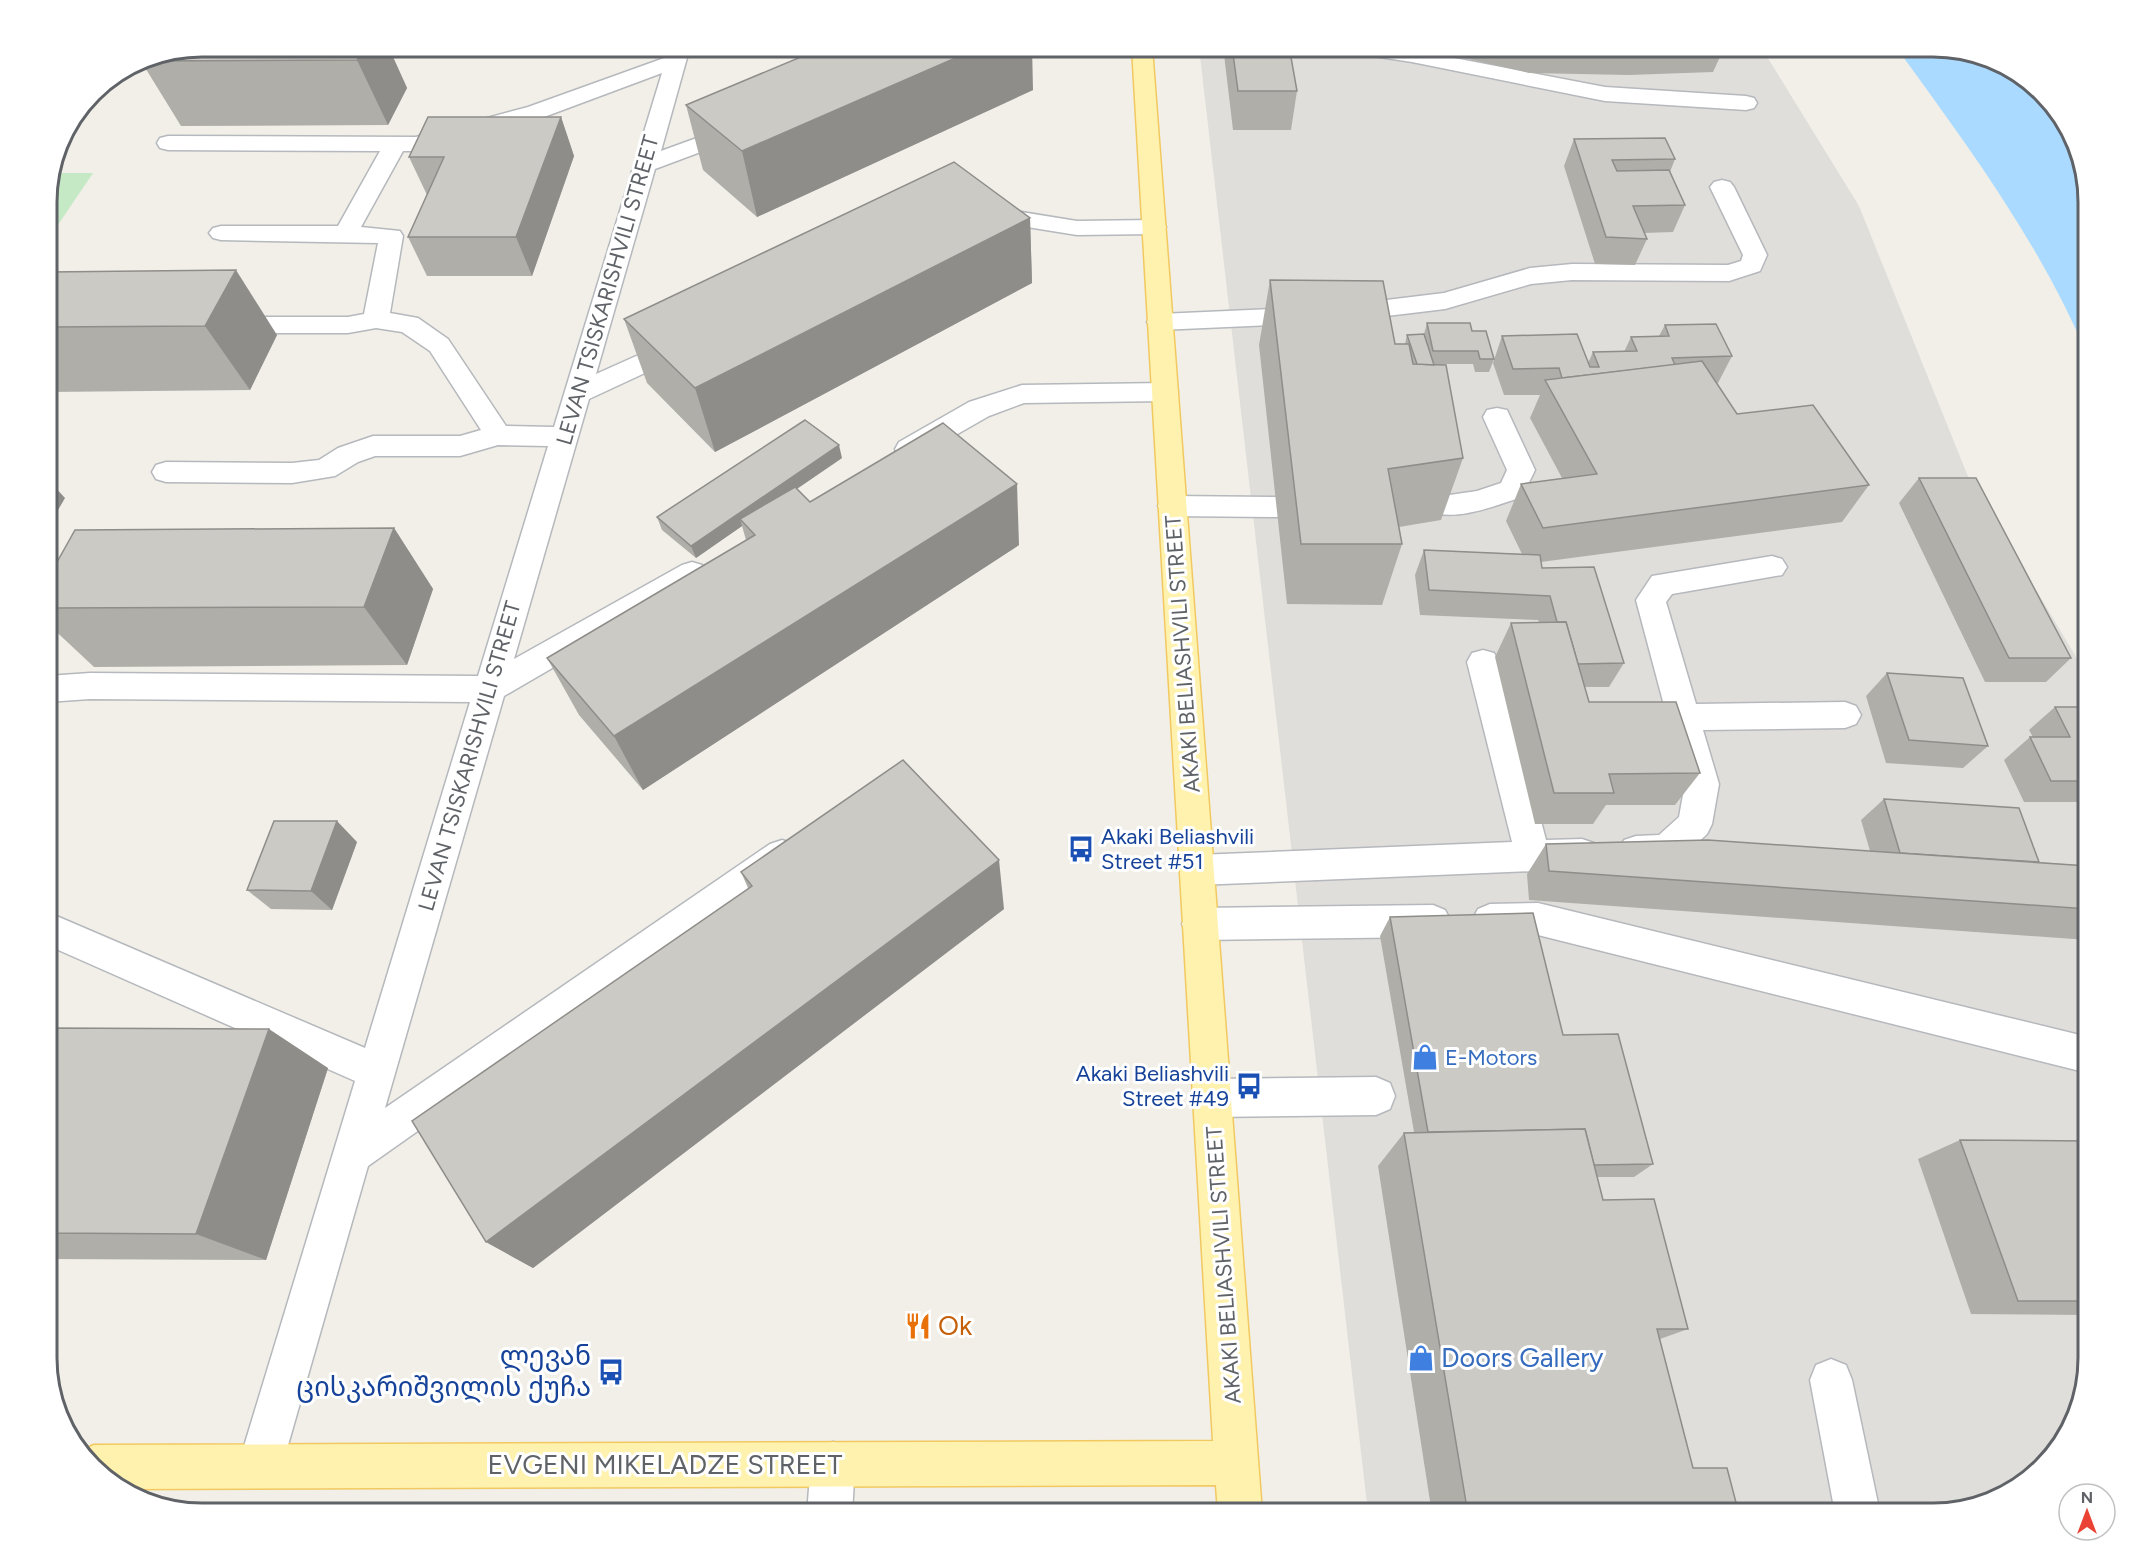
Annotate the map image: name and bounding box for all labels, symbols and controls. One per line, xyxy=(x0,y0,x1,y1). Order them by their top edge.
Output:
street label: LEVAN TSISKARISHVILI STREET xyxy=(550,132,665,448)
street label: AKAKI BELIASHVILI STREET xyxy=(1159,514,1206,794)
street label: LEVAN TSISKARISHVILI STREET xyxy=(412,598,527,914)
place label: Akaki Beliashvili Street #51 xyxy=(1101,823,1254,875)
bus stop icon: Akaki Beliashvili Street #51 xyxy=(1066,834,1096,864)
shop icon: E-Motors xyxy=(1410,1042,1440,1072)
place label: E-Motors xyxy=(1445,1044,1537,1071)
place label: Akaki Beliashvili Street #49 xyxy=(1076,1060,1229,1112)
bus stop icon: Akaki Beliashvili Street #49 xyxy=(1234,1071,1264,1101)
street label: AKAKI BELIASHVILI STREET xyxy=(1200,1125,1247,1405)
place label: Ok xyxy=(938,1309,973,1342)
restaurant icon: Ok xyxy=(903,1311,933,1341)
place label: ლევან ცისკარიშვილის ქუჩა xyxy=(296,1339,591,1403)
place label: Doors Gallery xyxy=(1441,1341,1604,1374)
shop icon: Doors Gallery xyxy=(1406,1343,1436,1373)
bus stop icon: ლევან ცისკარიშვილის ქუჩა xyxy=(596,1357,626,1387)
street label: EVGENI MIKELADZE STREET xyxy=(488,1448,842,1481)
north arrow xyxy=(2057,1482,2117,1542)
text: N xyxy=(2081,1488,2093,1507)

